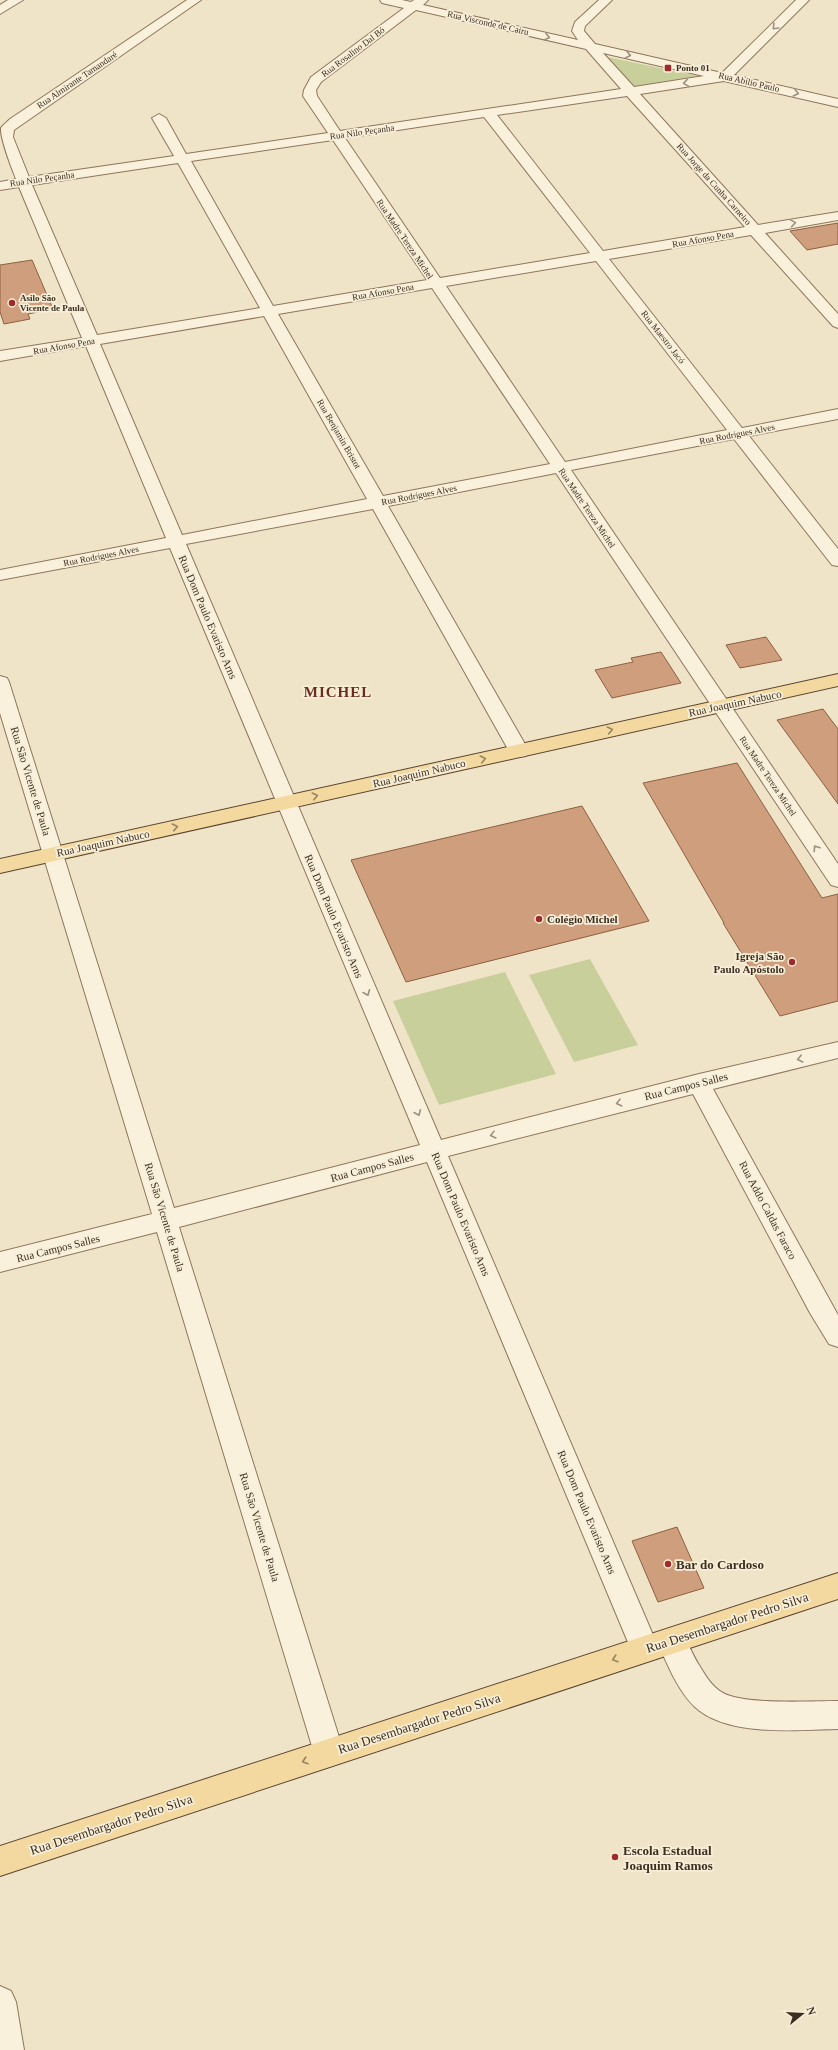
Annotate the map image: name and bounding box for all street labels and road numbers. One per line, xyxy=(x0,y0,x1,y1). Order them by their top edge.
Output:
street label: Rua Visconde de Cairu xyxy=(446,9,530,37)
street label: Rua Rosalino Dal Bó xyxy=(319,25,387,79)
street label: Rua Almirante Tamandaré xyxy=(35,49,119,111)
street label: Rua Abílio Paulo xyxy=(718,70,781,94)
street label: Rua Nilo Peçanha xyxy=(329,123,395,141)
street label: Rua Jorge da Cunha Carneiro xyxy=(675,141,754,227)
street label: Rua Nilo Peçanha xyxy=(9,170,75,188)
street label: Rua Madre Tereza Michel xyxy=(375,197,436,281)
street label: Rua Afonso Pena xyxy=(671,229,735,249)
street label: Rua Afonso Pena xyxy=(351,282,415,302)
street label: Rua Maestro Jacó xyxy=(639,309,687,366)
street label: Rua Afonso Pena xyxy=(32,336,96,356)
street label: Rua Benjamin Bristot xyxy=(315,398,363,471)
street label: Rua Rodrigues Alves xyxy=(698,422,776,446)
street label: Rua Madre Tereza Michel xyxy=(557,466,618,550)
street label: Rua Rodrigues Alves xyxy=(380,483,458,507)
street label: Rua Rodrigues Alves xyxy=(62,544,140,568)
street label: Rua Dom Paulo Evaristo Arns xyxy=(176,553,240,681)
street label: Rua Joaquim Nabuco xyxy=(687,687,783,719)
street label: Rua São Vicente de Paula xyxy=(9,725,53,837)
street label: Rua Madre Tereza Michel xyxy=(738,734,799,818)
street label: Rua Joaquim Nabuco xyxy=(372,756,467,789)
street label: Rua Joaquim Nabuco xyxy=(55,827,151,859)
street label: Rua Dom Paulo Evaristo Arns xyxy=(302,852,366,980)
street label: Rua Campos Salles xyxy=(643,1070,729,1102)
street label: Rua Campos Salles xyxy=(329,1150,415,1184)
street label: Rua Dom Paulo Evaristo Arns xyxy=(429,1150,493,1278)
street label: Rua Addo Caldas Faraco xyxy=(737,1159,799,1262)
street label: Rua São Vicente de Paula xyxy=(143,1161,187,1273)
street label: Rua Campos Salles xyxy=(15,1232,101,1264)
street label: Rua Dom Paulo Evaristo Arns xyxy=(555,1448,619,1576)
street label: Rua São Vicente de Paula xyxy=(238,1471,282,1583)
street label: Rua Desembargador Pedro Silva xyxy=(644,1589,810,1656)
street label: Rua Desembargador Pedro Silva xyxy=(336,1690,502,1757)
street label: Rua Desembargador Pedro Silva xyxy=(28,1791,194,1858)

